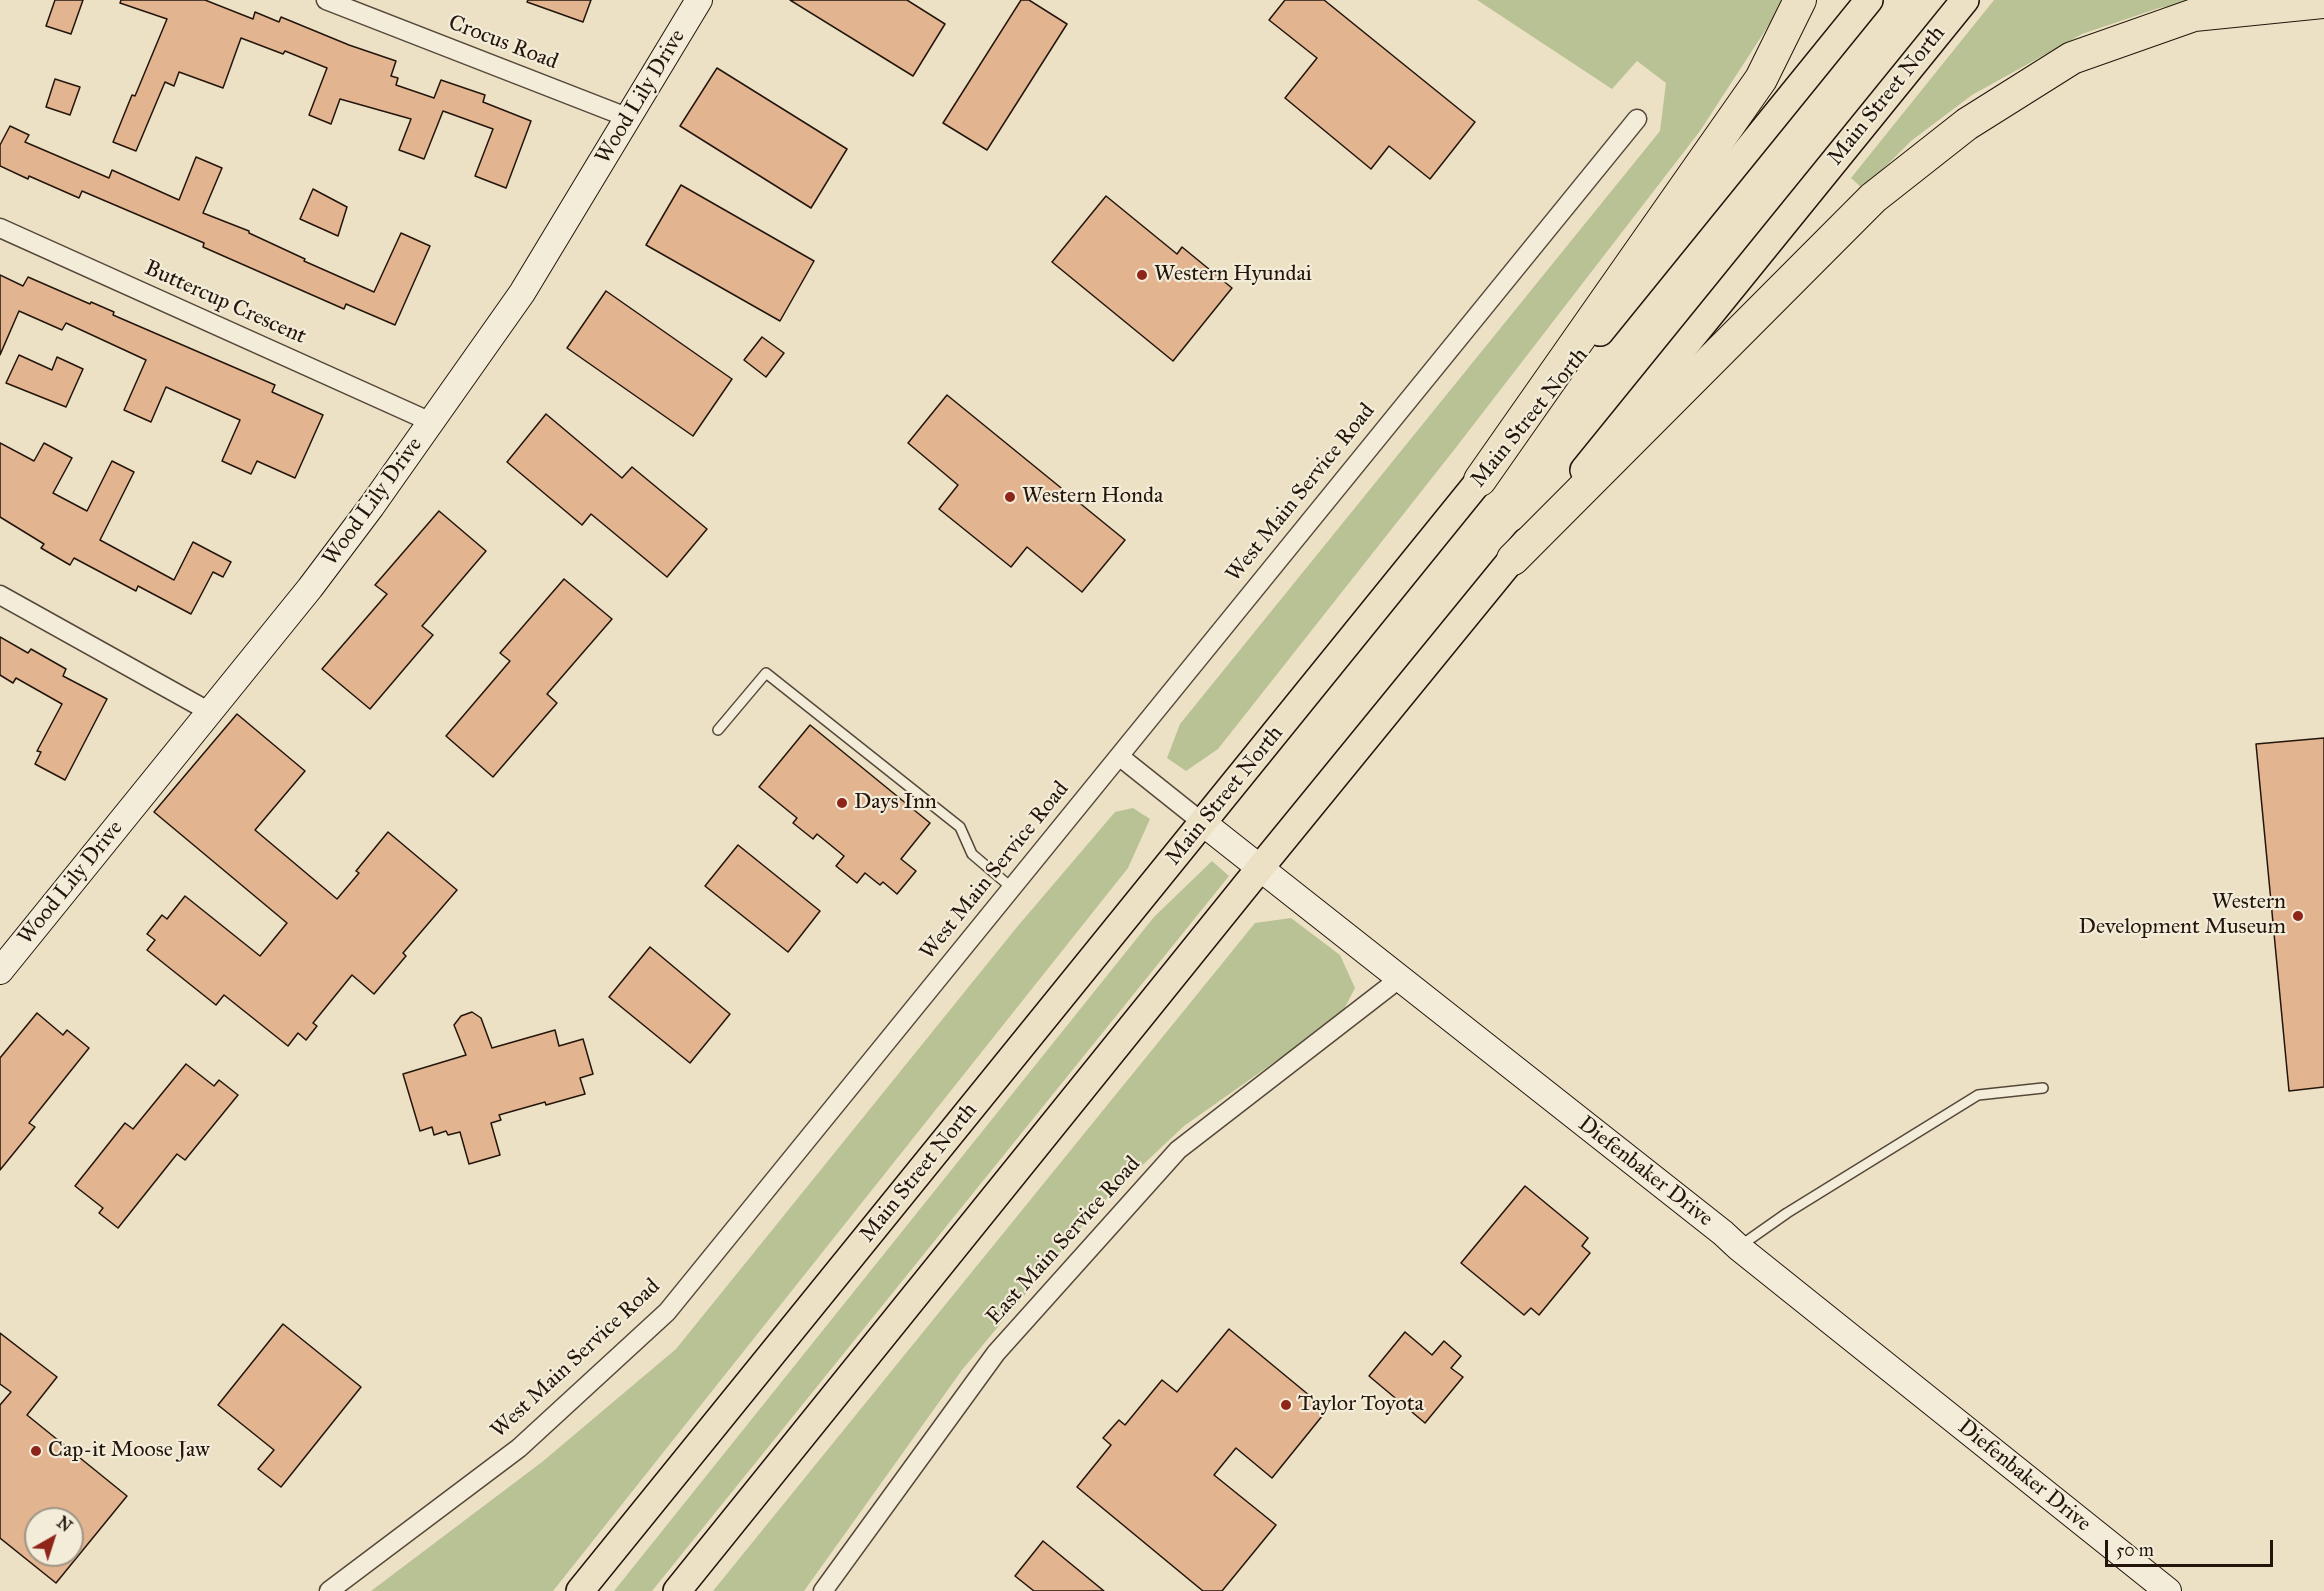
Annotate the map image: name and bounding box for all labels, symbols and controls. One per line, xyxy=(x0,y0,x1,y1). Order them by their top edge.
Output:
street label: Crocus Road xyxy=(445,10,561,76)
street label: Main Street North xyxy=(1823,21,1951,171)
street label: Wood Lily Drive xyxy=(591,25,691,169)
street label: Buttercup Crescent xyxy=(140,256,310,350)
place label: Western Hyundai xyxy=(1154,262,1312,288)
marker: Western Hyundai xyxy=(1135,268,1149,282)
street label: Main Street North xyxy=(1466,343,1594,493)
street label: West Main Service Road xyxy=(1221,399,1381,587)
street label: Wood Lily Drive xyxy=(318,433,428,571)
place label: Western Honda xyxy=(1022,484,1163,510)
marker: Western Honda xyxy=(1003,490,1017,504)
street label: Main Street North xyxy=(1161,721,1289,871)
street label: West Main Service Road xyxy=(915,777,1075,965)
place label: Days Inn xyxy=(854,790,937,816)
marker: Days Inn xyxy=(835,796,849,810)
street label: Wood Lily Drive xyxy=(13,816,129,950)
place label: Western Development Museum xyxy=(2079,890,2286,942)
marker: Western Development Museum xyxy=(2291,909,2305,923)
street label: Main Street North xyxy=(855,1098,983,1248)
street label: Diefenbaker Drive xyxy=(1572,1111,1718,1233)
street label: East Main Service Road xyxy=(982,1151,1146,1331)
street label: West Main Service Road xyxy=(486,1274,666,1444)
place label: Taylor Toyota xyxy=(1298,1392,1424,1418)
marker: Taylor Toyota xyxy=(1279,1398,1293,1412)
street label: Diefenbaker Drive xyxy=(1952,1414,2096,1538)
place label: Cap-it Moose Jaw xyxy=(48,1438,210,1464)
marker: Cap-it Moose Jaw xyxy=(29,1444,43,1458)
north arrow xyxy=(24,1507,84,1567)
text: N xyxy=(53,1513,76,1536)
scale bar xyxy=(2108,1528,2276,1566)
text: 50 m xyxy=(2116,1539,2154,1561)

